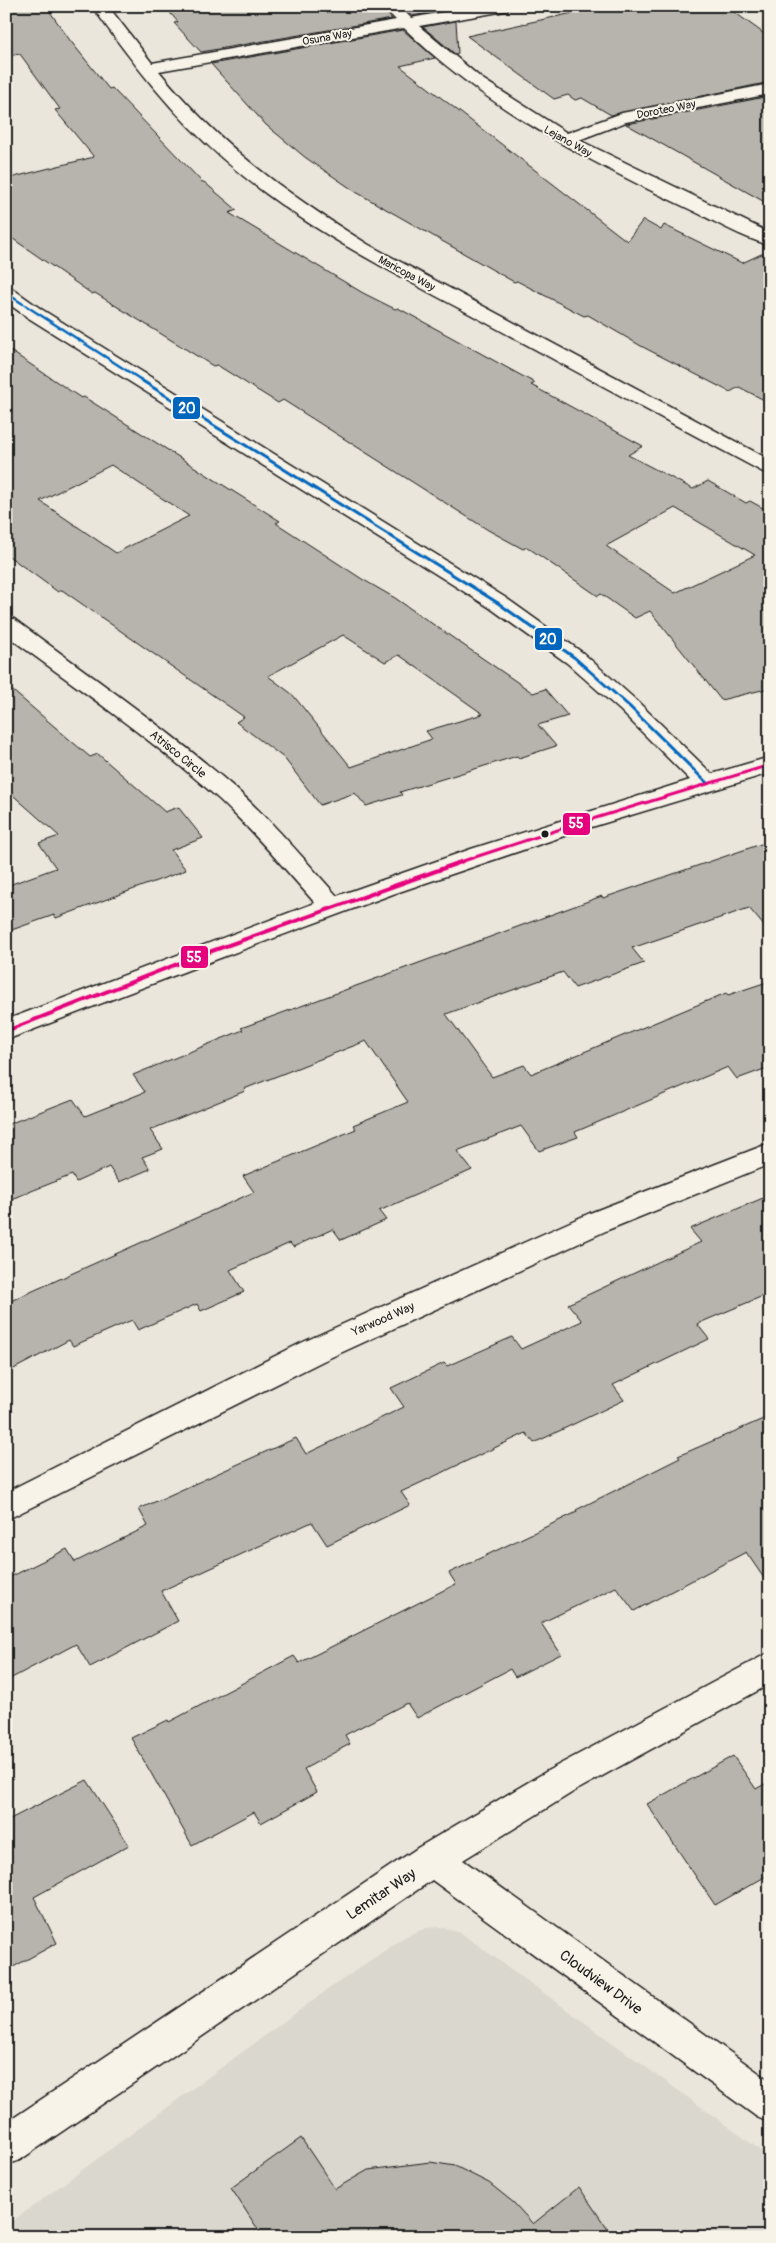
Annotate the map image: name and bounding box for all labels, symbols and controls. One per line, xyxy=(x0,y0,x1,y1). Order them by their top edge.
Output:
street label: Osuna Way xyxy=(301,27,353,48)
street label: Doroteo Way xyxy=(636,97,697,122)
street label: Lejano Way xyxy=(541,123,594,160)
street label: Maricopa Way xyxy=(376,253,438,294)
line badge: 20 xyxy=(172,396,201,420)
text: 20 xyxy=(178,400,196,417)
line badge: 20 xyxy=(534,627,563,651)
text: 20 xyxy=(539,631,557,648)
street label: Atrisco Circle xyxy=(146,727,209,782)
line badge: 55 xyxy=(562,812,591,836)
text: 55 xyxy=(568,815,584,832)
unlabelled marker xyxy=(540,829,550,839)
line badge: 55 xyxy=(180,945,209,969)
text: 55 xyxy=(186,949,202,966)
street label: Yarwood Way xyxy=(349,1299,417,1340)
street label: Lemitar Way xyxy=(343,1864,420,1925)
street label: Cloudview Drive xyxy=(555,1946,646,2019)

